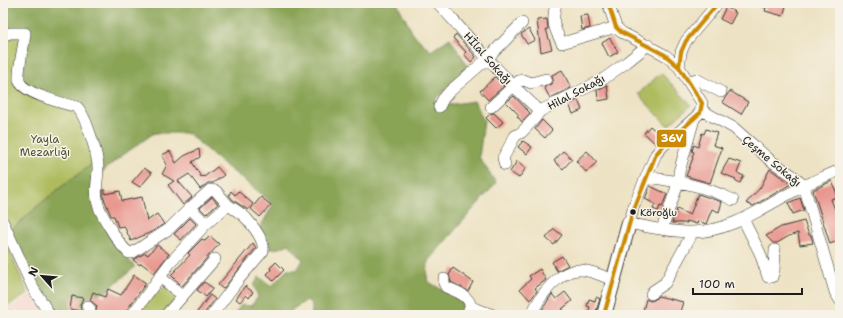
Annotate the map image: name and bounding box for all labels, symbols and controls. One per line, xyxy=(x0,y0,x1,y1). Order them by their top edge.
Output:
street label: Hİlal Sokağı xyxy=(460,29,515,88)
street label: Hilal Sokağı xyxy=(545,71,608,114)
line badge: 36V xyxy=(656,129,687,148)
text: 36V xyxy=(661,131,683,146)
park label: Yayla Mezarlığı xyxy=(20,132,70,160)
street label: Çeşme Sokağı xyxy=(739,132,804,190)
place label: Köroğlu xyxy=(640,206,677,219)
marker: Köroğlu xyxy=(628,207,638,217)
north arrow xyxy=(22,256,62,296)
text: N xyxy=(25,264,42,279)
scale bar xyxy=(693,270,802,296)
text: 100 m xyxy=(699,276,735,292)

